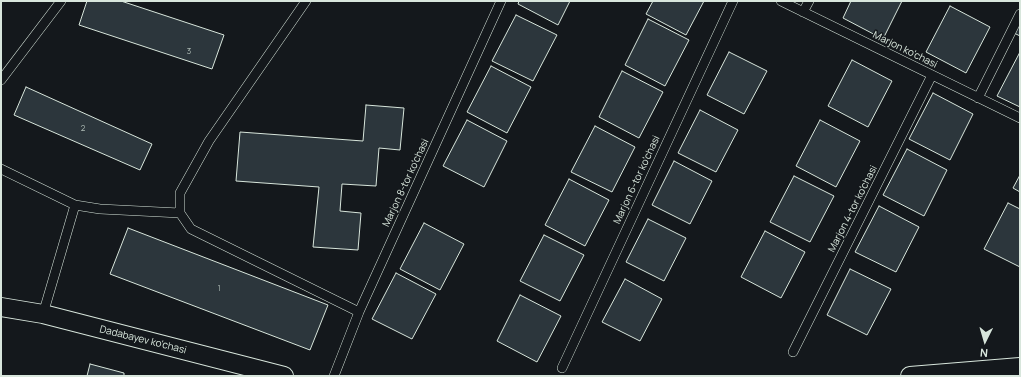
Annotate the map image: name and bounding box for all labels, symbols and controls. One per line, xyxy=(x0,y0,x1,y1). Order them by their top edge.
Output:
street label: Marjon ko'chasi xyxy=(871,29,939,71)
house number: 3 xyxy=(187,47,191,57)
house number: 2 xyxy=(81,124,85,134)
street label: Marjon 6-tor ko'chasi xyxy=(611,134,663,226)
street label: Marjon 8-tor ko'chasi xyxy=(380,137,432,229)
street label: Marjon 4-tor ko'chasi xyxy=(826,164,880,254)
house number: 1 xyxy=(217,284,221,294)
north arrow xyxy=(965,321,1005,361)
street label: Dadabayev ko'chasi xyxy=(98,323,188,357)
text: N xyxy=(979,346,989,361)

